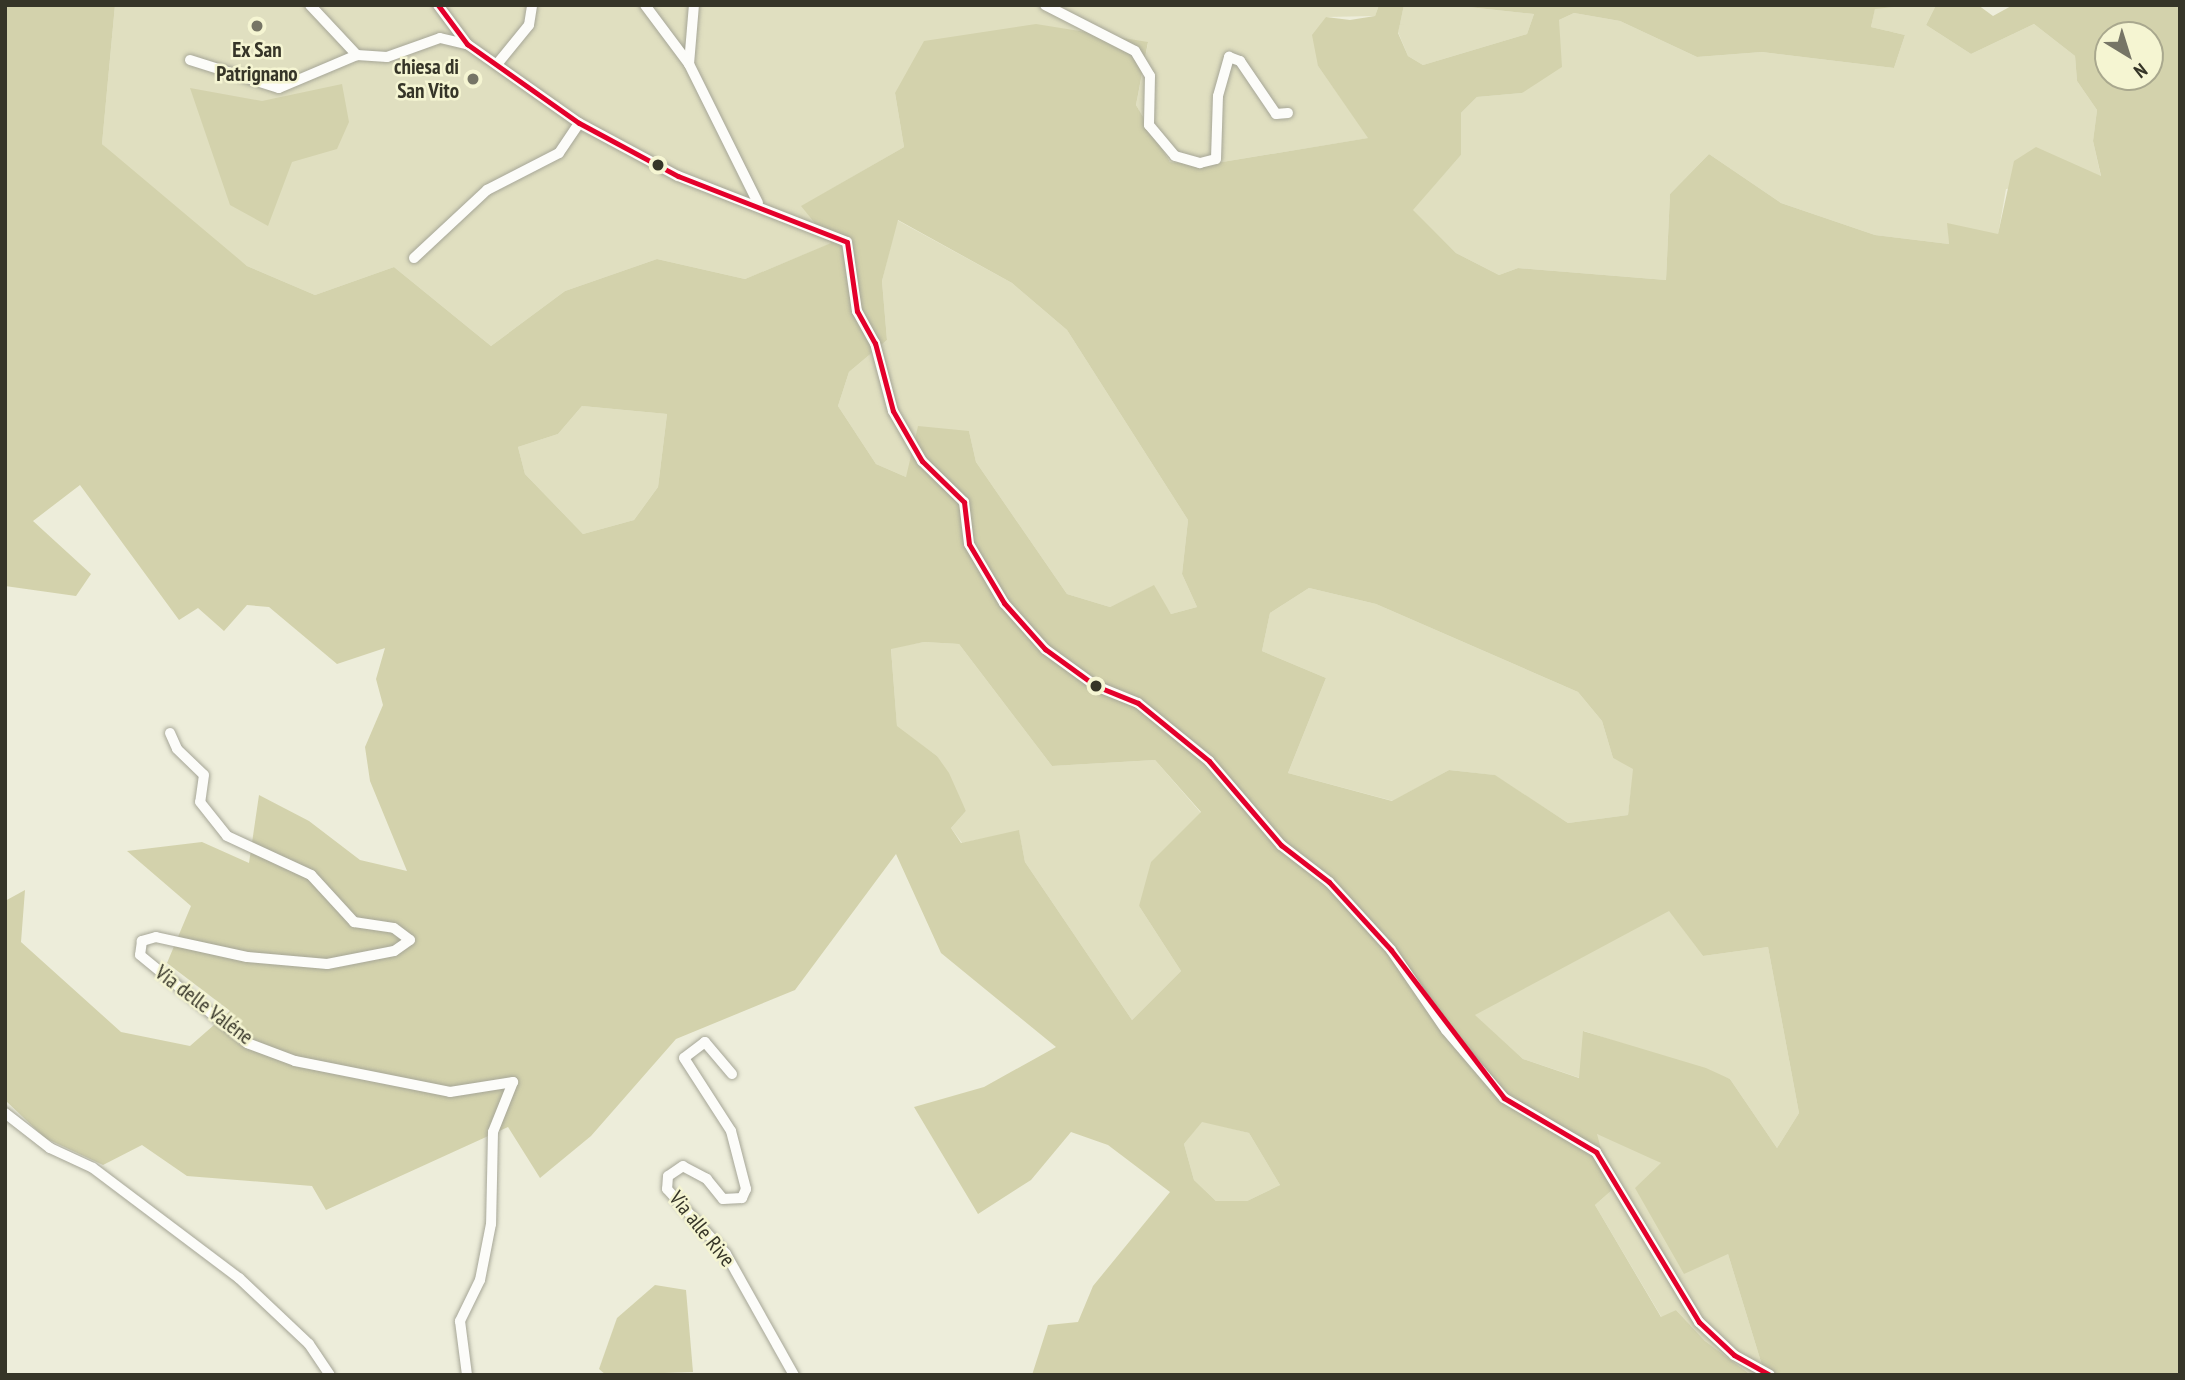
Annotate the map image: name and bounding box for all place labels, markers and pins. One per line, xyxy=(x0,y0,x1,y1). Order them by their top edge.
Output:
marker: Ex San Patrignano xyxy=(249,18,265,34)
place label: Ex San Patrignano xyxy=(216,37,298,87)
place label: chiesa di San Vito xyxy=(394,54,459,104)
marker: chiesa di San Vito xyxy=(465,71,481,87)
unlabelled marker xyxy=(651,158,665,172)
unlabelled marker xyxy=(1089,679,1103,693)

